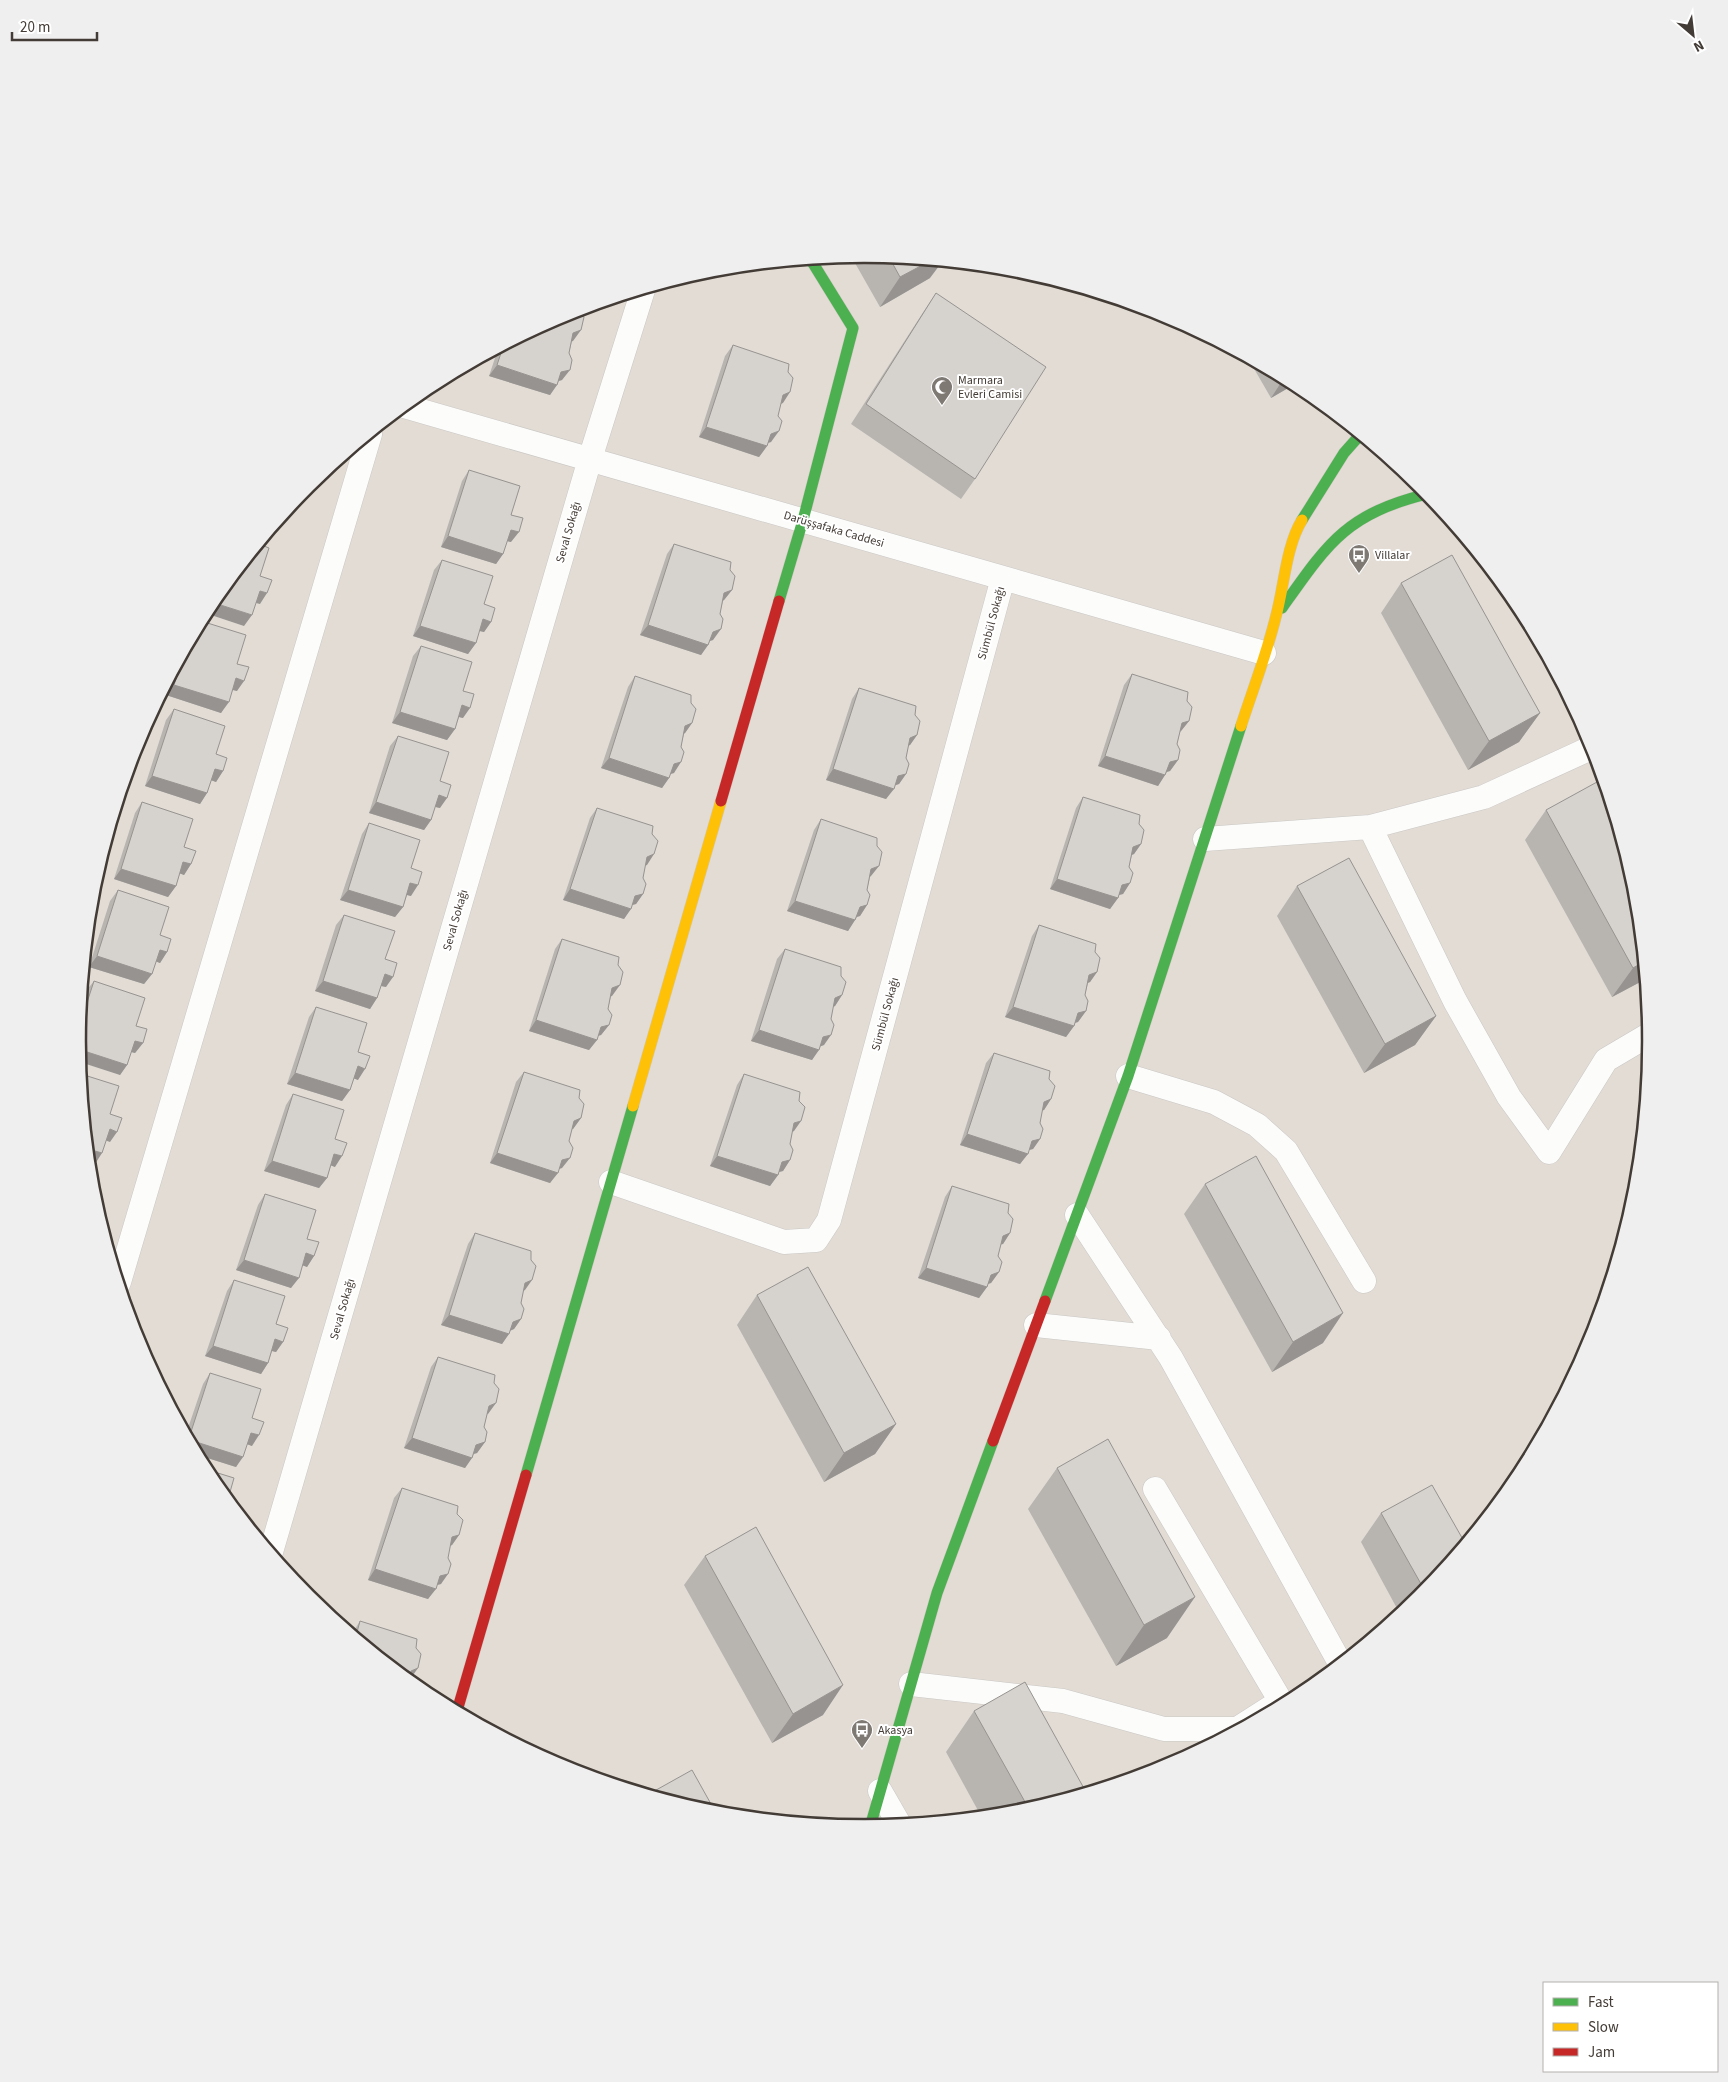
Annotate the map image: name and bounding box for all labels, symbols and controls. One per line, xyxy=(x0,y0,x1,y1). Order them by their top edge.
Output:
scale bar xyxy=(12,10,98,42)
north arrow xyxy=(1668,10,1718,60)
text: 20 m xyxy=(20,17,50,38)
text: N xyxy=(1690,35,1707,57)
place label: Marmara Evleri Camisi xyxy=(958,372,1022,403)
mosque icon: Marmara Evleri Camisi xyxy=(930,375,954,406)
street label: Seval Sokağı xyxy=(552,499,585,565)
street label: Darüşşafaka Caddesi xyxy=(782,507,886,552)
bus stop icon: Villalar xyxy=(1347,543,1371,574)
place label: Villalar xyxy=(1375,547,1410,564)
street label: Sümbül Sokağı xyxy=(974,585,1009,662)
street label: Seval Sokağı xyxy=(439,887,472,953)
street label: Sümbül Sokağı xyxy=(868,976,903,1053)
street label: Seval Sokağı xyxy=(326,1276,359,1342)
bus stop icon: Akasya xyxy=(850,1718,874,1749)
place label: Akasya xyxy=(878,1722,913,1739)
legend xyxy=(1543,1982,1718,2072)
text: Fast xyxy=(1588,1992,1614,2013)
text: Slow xyxy=(1588,2017,1619,2038)
text: Jam xyxy=(1588,2042,1615,2063)

